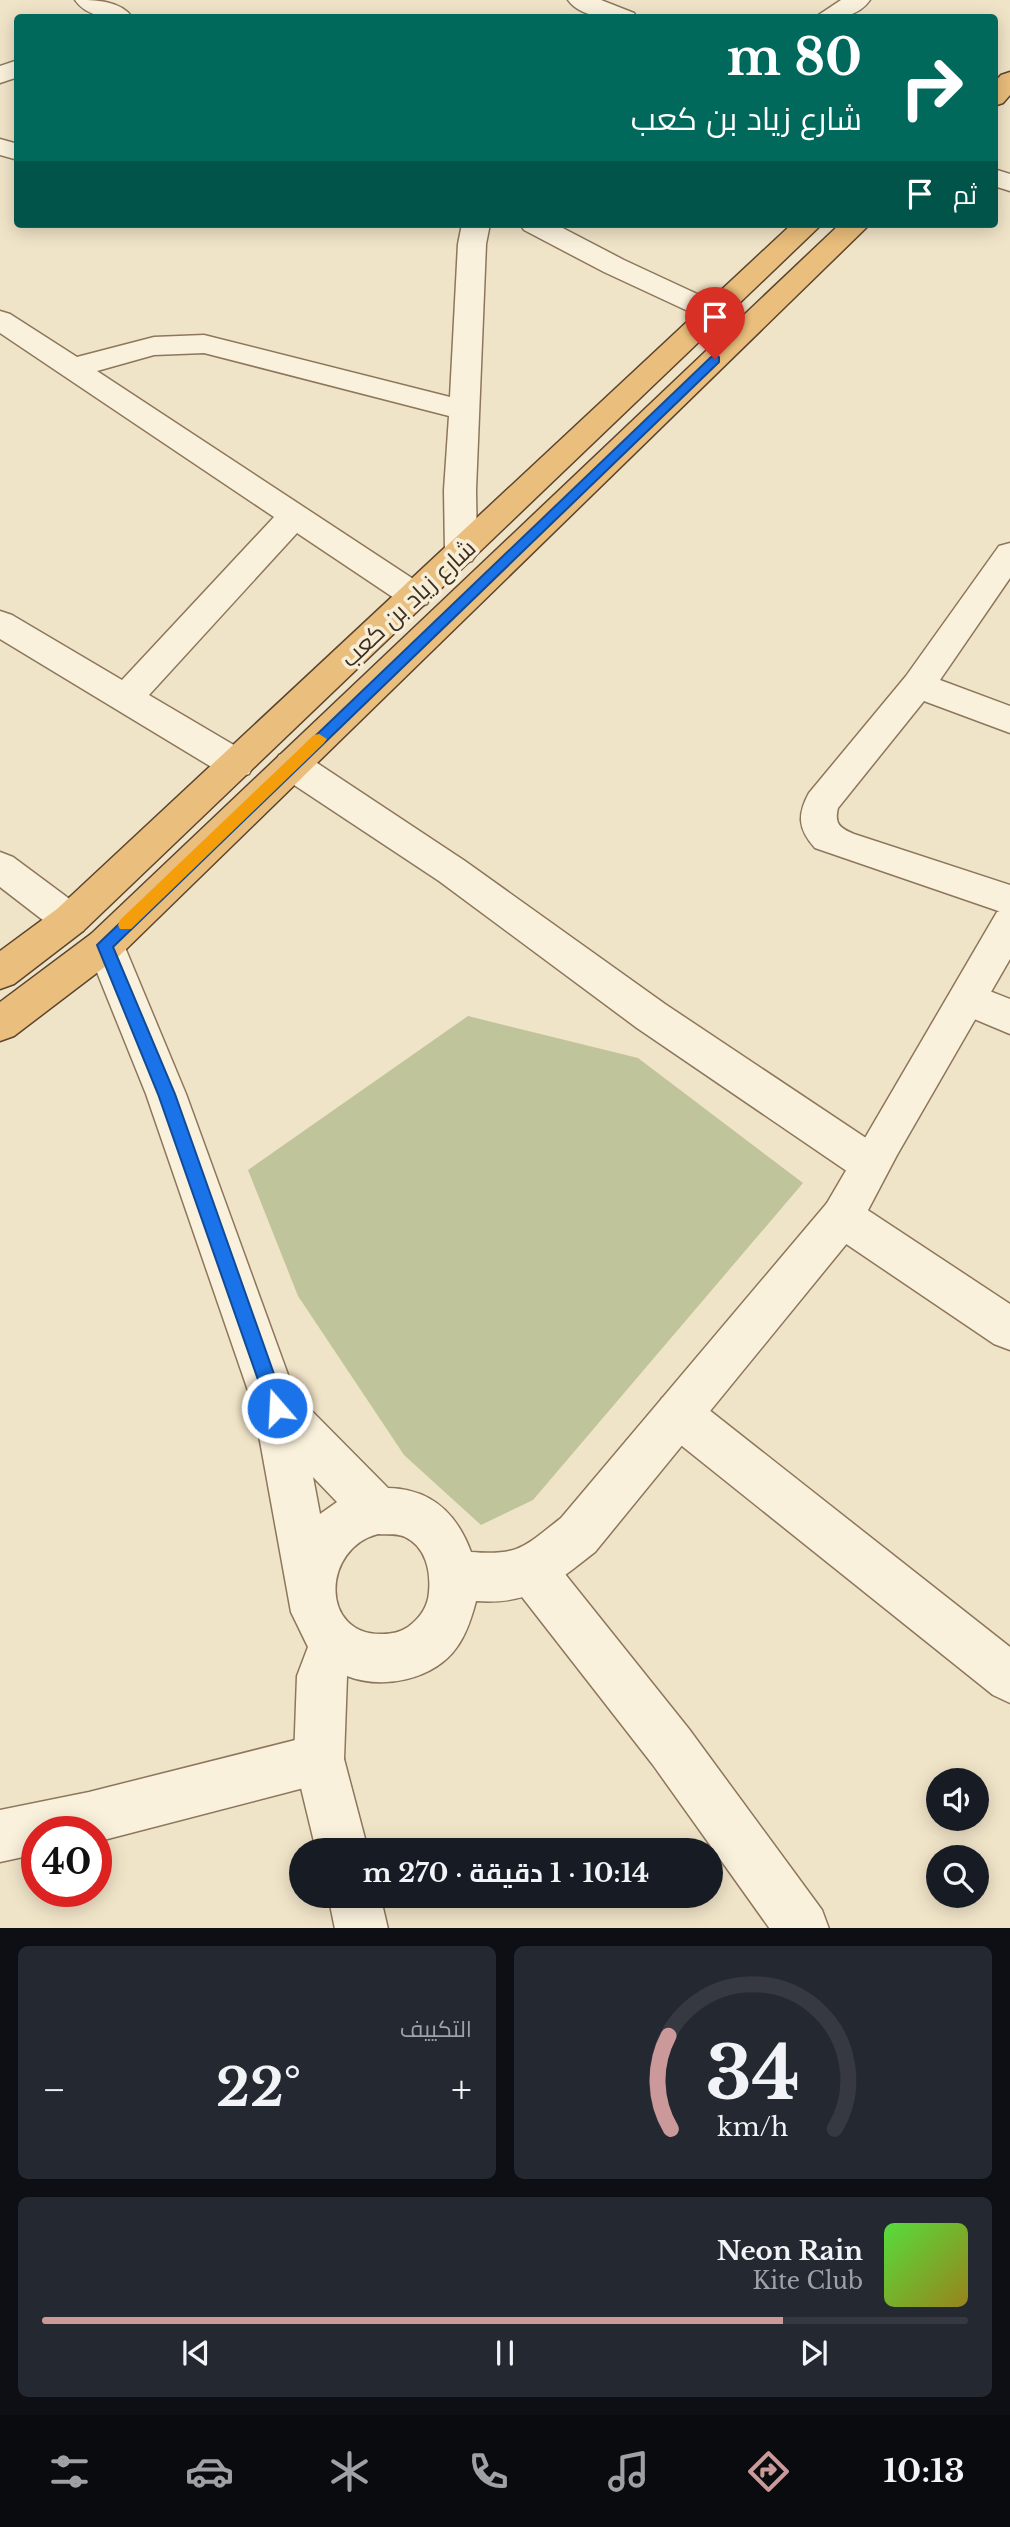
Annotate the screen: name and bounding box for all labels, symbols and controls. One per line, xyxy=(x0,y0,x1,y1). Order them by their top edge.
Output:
text: 80 m xyxy=(727,27,862,88)
icon: right xyxy=(886,42,977,133)
text: شارع زياد بن كعب xyxy=(631,99,862,139)
icon: arrive xyxy=(901,175,939,213)
text: ثم xyxy=(953,179,977,211)
pin xyxy=(685,287,745,359)
icon: arrive xyxy=(696,298,734,336)
street label: شارع زياد بن كعب xyxy=(335,533,483,674)
position arrow xyxy=(240,1371,314,1445)
map controls xyxy=(926,1768,989,1908)
button: sound xyxy=(926,1768,989,1831)
speed limit sign: 40 xyxy=(21,1816,112,1907)
button: search xyxy=(926,1845,989,1908)
text: 10:14 · 1 دقيقة · 270 m xyxy=(363,1857,649,1889)
text: التكييف xyxy=(400,2015,472,2043)
text: 34 xyxy=(706,2028,800,2119)
text: 22° xyxy=(216,2056,301,2120)
text: − xyxy=(42,2066,66,2113)
text: + xyxy=(451,2066,472,2113)
text: km/h xyxy=(718,2111,788,2142)
text: Neon Rain xyxy=(717,2235,863,2267)
text: Kite Club xyxy=(752,2267,863,2295)
icon: previous xyxy=(177,2334,215,2372)
icon: pause xyxy=(486,2334,524,2372)
icon: next xyxy=(795,2334,833,2372)
icon: filters xyxy=(45,2447,94,2496)
icon: car xyxy=(185,2447,234,2496)
icon: climate xyxy=(325,2447,374,2496)
icon: phone xyxy=(464,2447,513,2496)
icon: music xyxy=(604,2447,653,2496)
icon: directions xyxy=(744,2447,793,2496)
text: 10:13 xyxy=(883,2451,965,2491)

